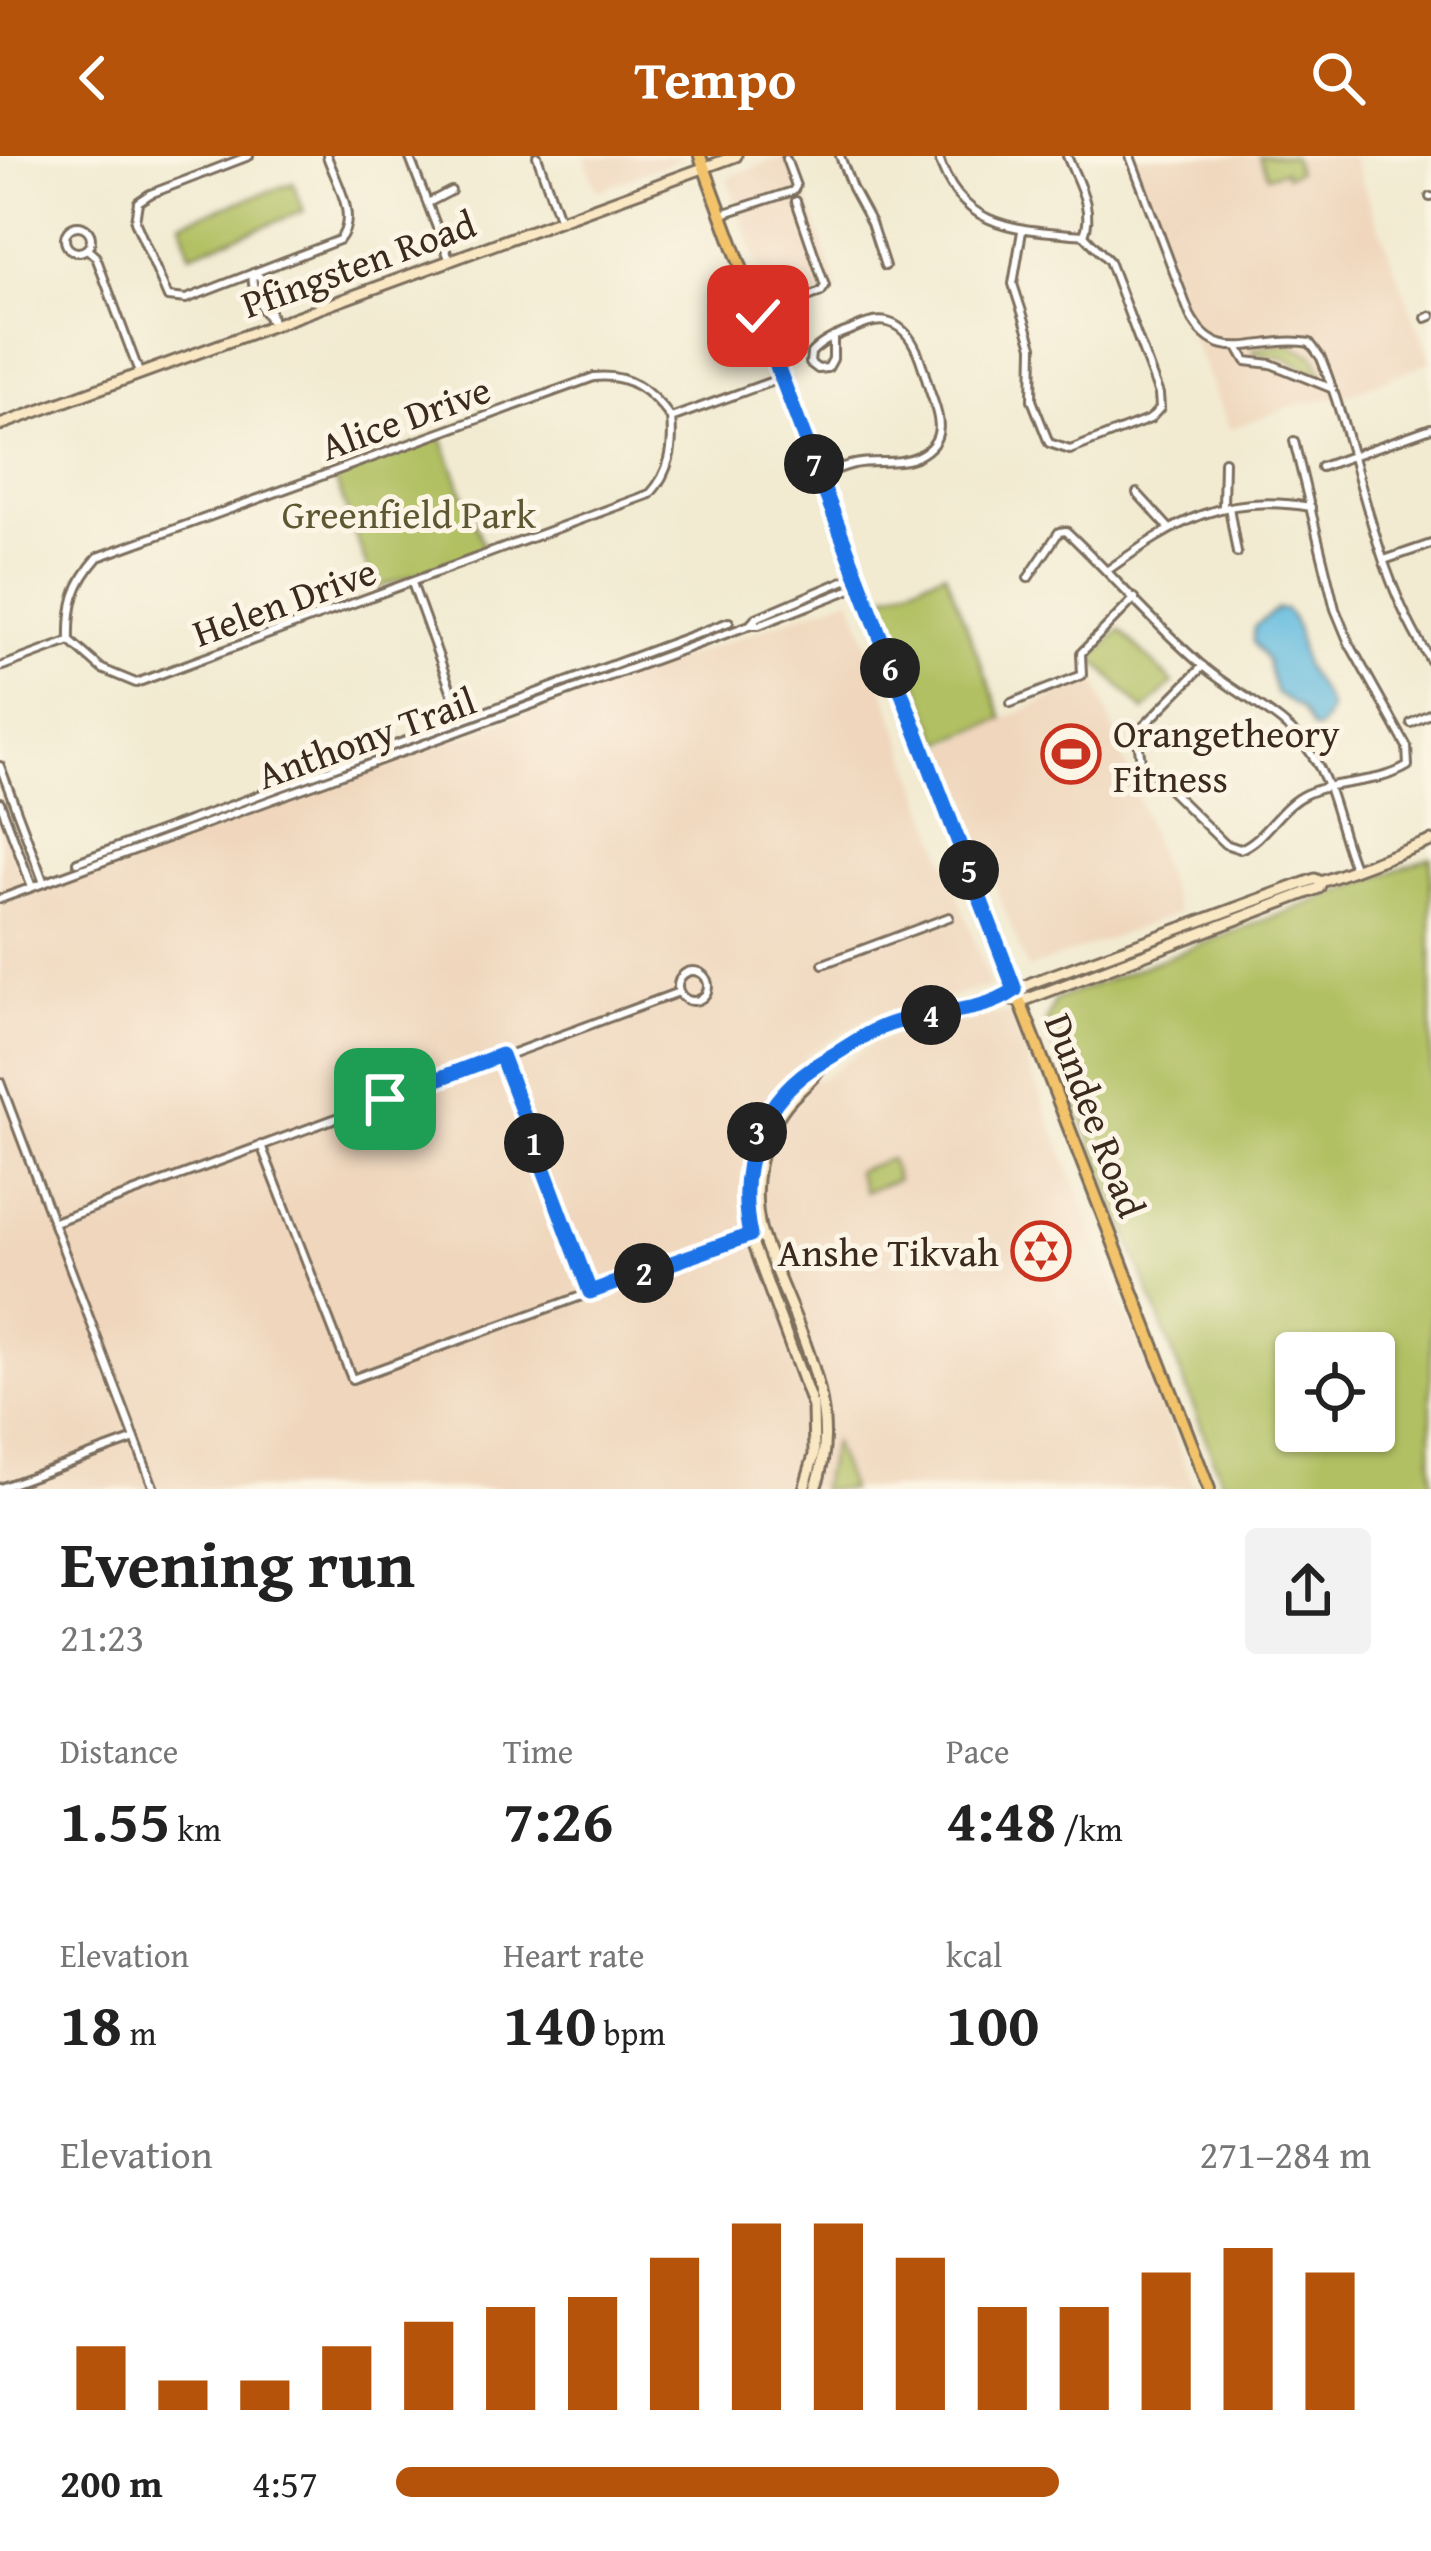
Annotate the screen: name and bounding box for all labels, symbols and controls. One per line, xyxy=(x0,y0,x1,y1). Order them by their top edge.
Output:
text: Tempo xyxy=(635,39,797,118)
icon: back xyxy=(60,45,126,111)
icon: search xyxy=(1305,45,1371,111)
street label: Pfingsten Road xyxy=(233,194,483,332)
pin xyxy=(707,265,809,367)
icon: check xyxy=(725,283,791,349)
street label: Alice Drive xyxy=(312,360,498,474)
pin: 7 xyxy=(784,434,844,494)
text: 7 xyxy=(805,440,823,488)
park label: Greenfield Park xyxy=(282,485,536,542)
street label: Helen Drive xyxy=(184,541,384,661)
pin: 6 xyxy=(860,638,920,698)
text: 6 xyxy=(881,644,899,692)
street label: Anthony Trail xyxy=(249,671,483,803)
place label: Orangetheory Fitness xyxy=(1113,704,1340,806)
sports icon: Orangetheory Fitness xyxy=(1040,723,1102,785)
pin: 5 xyxy=(939,840,999,900)
text: 5 xyxy=(960,846,978,894)
pin: 4 xyxy=(901,985,961,1045)
text: 4 xyxy=(922,991,940,1039)
street label: Dundee Road xyxy=(1031,1005,1161,1225)
pin xyxy=(334,1048,436,1150)
icon: arrive xyxy=(352,1066,418,1132)
pin: 3 xyxy=(727,1102,787,1162)
text: 3 xyxy=(748,1108,766,1156)
pin: 1 xyxy=(504,1113,564,1173)
text: 1 xyxy=(525,1119,543,1167)
synagogue icon: Anshe Tikvah xyxy=(1010,1220,1072,1282)
place label: Anshe Tikvah xyxy=(778,1223,999,1280)
pin: 2 xyxy=(614,1243,674,1303)
text: 2 xyxy=(635,1249,653,1297)
map controls xyxy=(1275,1332,1395,1452)
button: locate xyxy=(1275,1332,1395,1452)
text: Evening run xyxy=(60,1514,415,1611)
button: share xyxy=(1245,1528,1371,1654)
text: 21:23 xyxy=(60,1608,145,1665)
text: Distance xyxy=(60,1727,178,1775)
text: Time xyxy=(503,1727,573,1775)
text: Pace xyxy=(946,1727,1009,1775)
text: 1.55 xyxy=(60,1775,170,1863)
text: 7:26 xyxy=(503,1775,613,1863)
text: 4:48 xyxy=(946,1775,1056,1863)
text: km xyxy=(170,1805,221,1853)
text: /km xyxy=(1056,1805,1123,1853)
text: Elevation xyxy=(60,1931,189,1979)
text: Heart rate xyxy=(503,1931,645,1979)
text: kcal xyxy=(946,1931,1002,1979)
text: 18 xyxy=(60,1979,122,2067)
text: 140 xyxy=(503,1979,596,2067)
text: 100 xyxy=(946,1979,1039,2067)
text: m xyxy=(122,2009,156,2057)
text: bpm xyxy=(596,2009,665,2057)
text: Elevation xyxy=(60,2125,213,2182)
text: 271–284 m xyxy=(1199,2125,1371,2182)
text: 200 m xyxy=(60,2454,163,2511)
text: 4:57 xyxy=(252,2454,318,2511)

